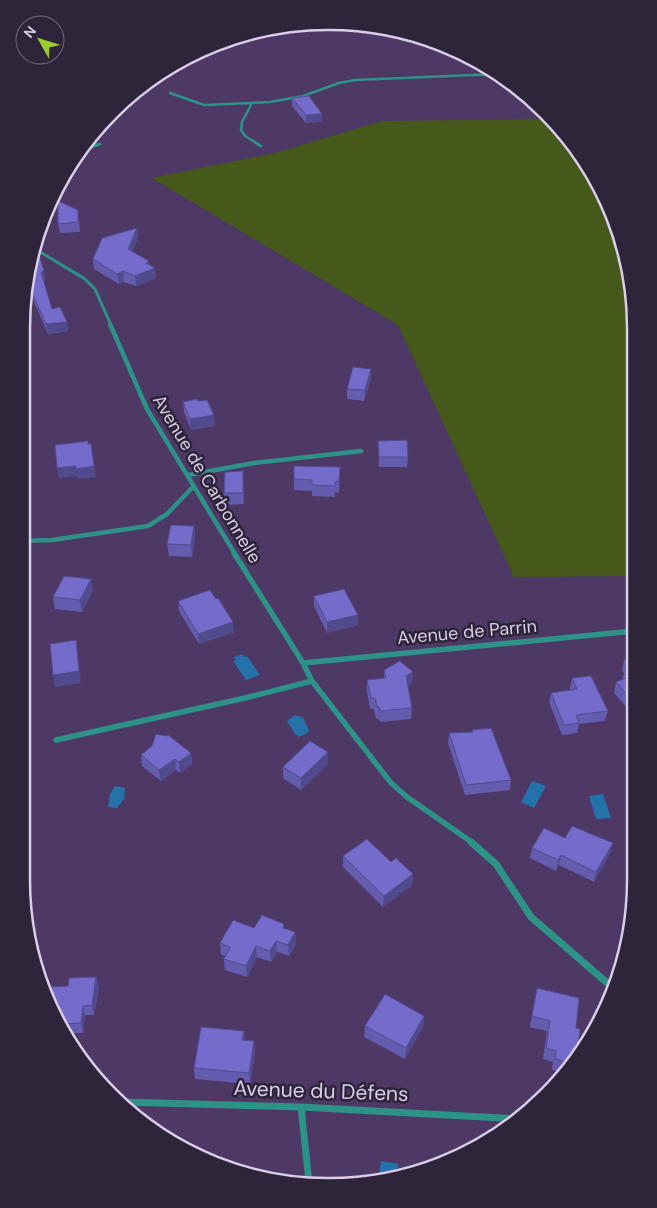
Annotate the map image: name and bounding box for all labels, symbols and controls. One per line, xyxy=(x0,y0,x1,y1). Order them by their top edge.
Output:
north arrow xyxy=(15,15,65,65)
text: N xyxy=(20,22,40,41)
street label: Avenue de Carbonnelle xyxy=(147,390,267,568)
street label: Avenue de Parrin xyxy=(396,614,538,650)
street label: Avenue du Défens xyxy=(233,1074,409,1108)

